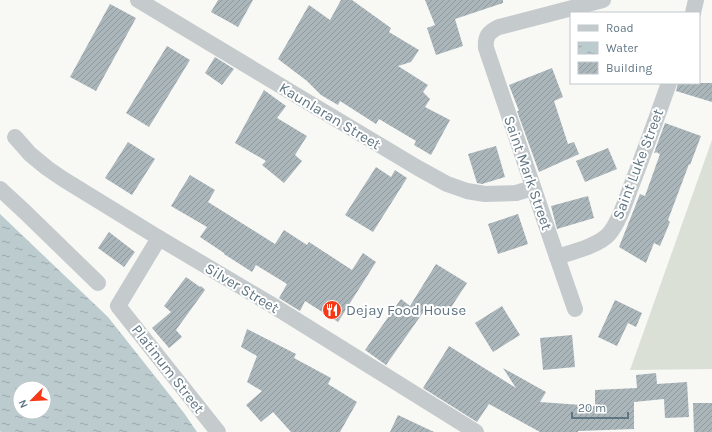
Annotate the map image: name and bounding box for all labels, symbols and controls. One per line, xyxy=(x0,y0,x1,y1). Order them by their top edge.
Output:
legend xyxy=(570,12,700,84)
text: Road xyxy=(606,21,634,35)
text: Water xyxy=(606,41,639,55)
text: Building xyxy=(606,61,653,75)
street label: Kaunlaran Street xyxy=(276,79,384,154)
street label: Saint Luke Street xyxy=(609,106,668,222)
street label: Saint Mark Street xyxy=(500,114,556,233)
street label: Silver Street xyxy=(202,259,283,317)
restaurant icon: Dejay Food House xyxy=(321,299,343,321)
place label: Dejay Food House xyxy=(346,301,466,319)
street label: Platinum Street xyxy=(128,321,208,417)
north arrow xyxy=(12,380,52,420)
scale bar xyxy=(572,394,628,420)
text: N xyxy=(16,398,31,410)
text: 20 m xyxy=(578,401,606,415)

